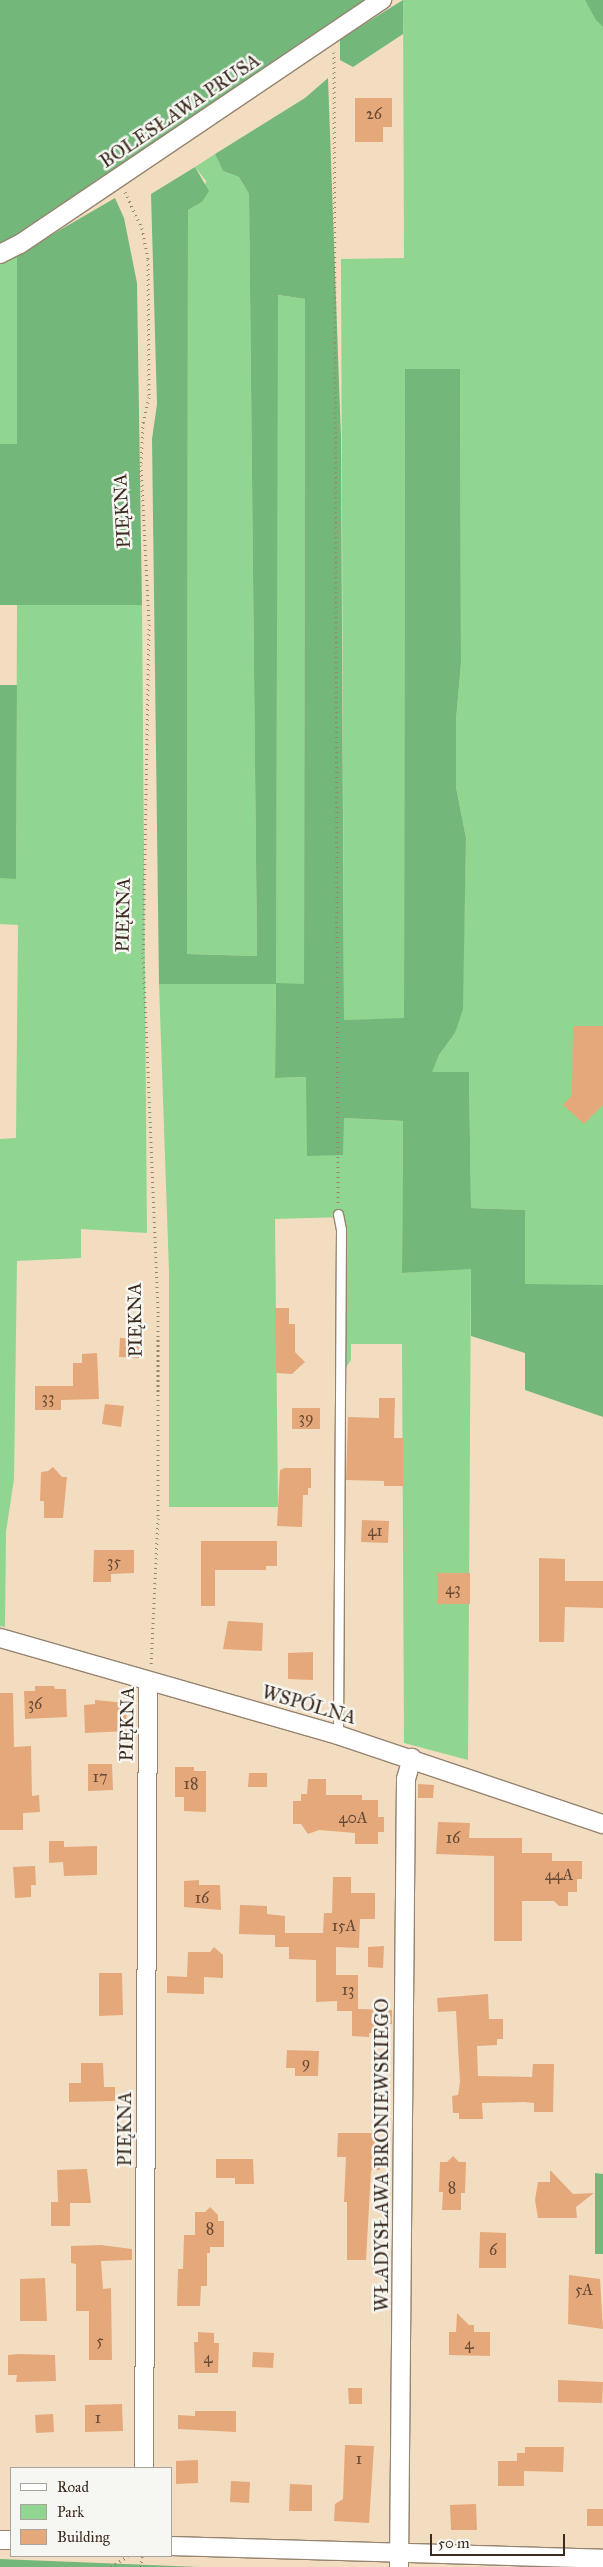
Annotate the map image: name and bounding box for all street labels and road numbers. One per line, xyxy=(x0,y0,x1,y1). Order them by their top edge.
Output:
street label: BOLESŁAWA PRUSA xyxy=(96,49,264,173)
street label: PIĘKNA xyxy=(109,473,135,549)
street label: PIĘKNA xyxy=(111,877,135,953)
street label: PIĘKNA xyxy=(123,1282,147,1358)
street label: WSPÓLNA xyxy=(259,1681,359,1729)
street label: PIĘKNA xyxy=(115,1686,139,1762)
street label: WŁADYSŁAWA BRONIEWSKIEGO xyxy=(371,1998,393,2312)
street label: PIĘKNA xyxy=(114,2092,136,2166)

